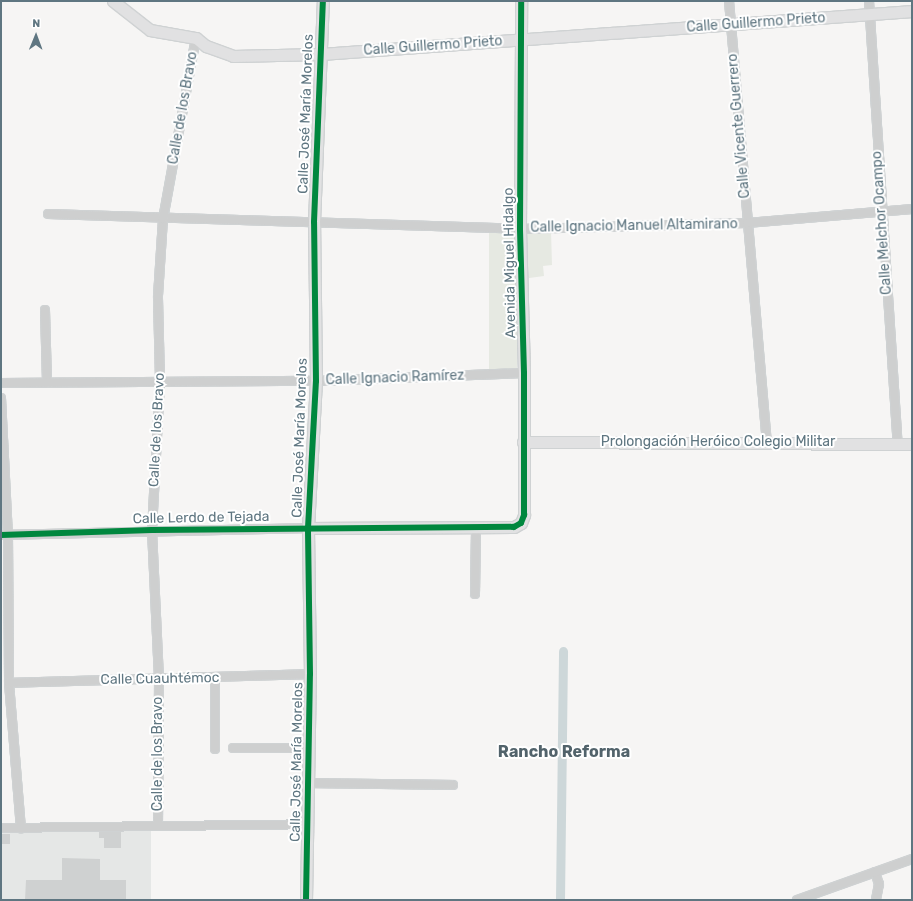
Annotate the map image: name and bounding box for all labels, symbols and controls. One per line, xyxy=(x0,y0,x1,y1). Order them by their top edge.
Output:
street label: Calle Guillermo Prieto xyxy=(686,10,826,36)
north arrow xyxy=(16,16,56,56)
text: N xyxy=(32,17,40,30)
street label: Calle Guillermo Prieto xyxy=(363,33,503,59)
street label: Calle José María Morelos xyxy=(295,34,317,194)
street label: Calle de los Bravo xyxy=(165,50,201,166)
street label: Calle Vicente Guerrero xyxy=(724,53,754,199)
street label: Calle Melchor Ocampo xyxy=(869,150,895,296)
street label: Avenida Miguel Hidalgo xyxy=(500,187,520,339)
street label: Calle Ignacio Manuel Altamirano xyxy=(530,216,738,236)
street label: Calle José María Morelos xyxy=(289,358,311,518)
street label: Calle Ignacio Ramírez xyxy=(325,367,465,389)
street label: Calle de los Bravo xyxy=(146,372,168,488)
street label: Prolongación Heróico Colegio Militar xyxy=(601,434,835,450)
street label: Calle Lerdo de Tejada xyxy=(132,508,270,528)
street label: Calle Cuauhtémoc xyxy=(100,670,220,688)
street label: Calle José María Morelos xyxy=(287,682,307,842)
street label: Calle de los Bravo xyxy=(150,697,166,811)
district label: Rancho Reforma xyxy=(498,742,630,762)

